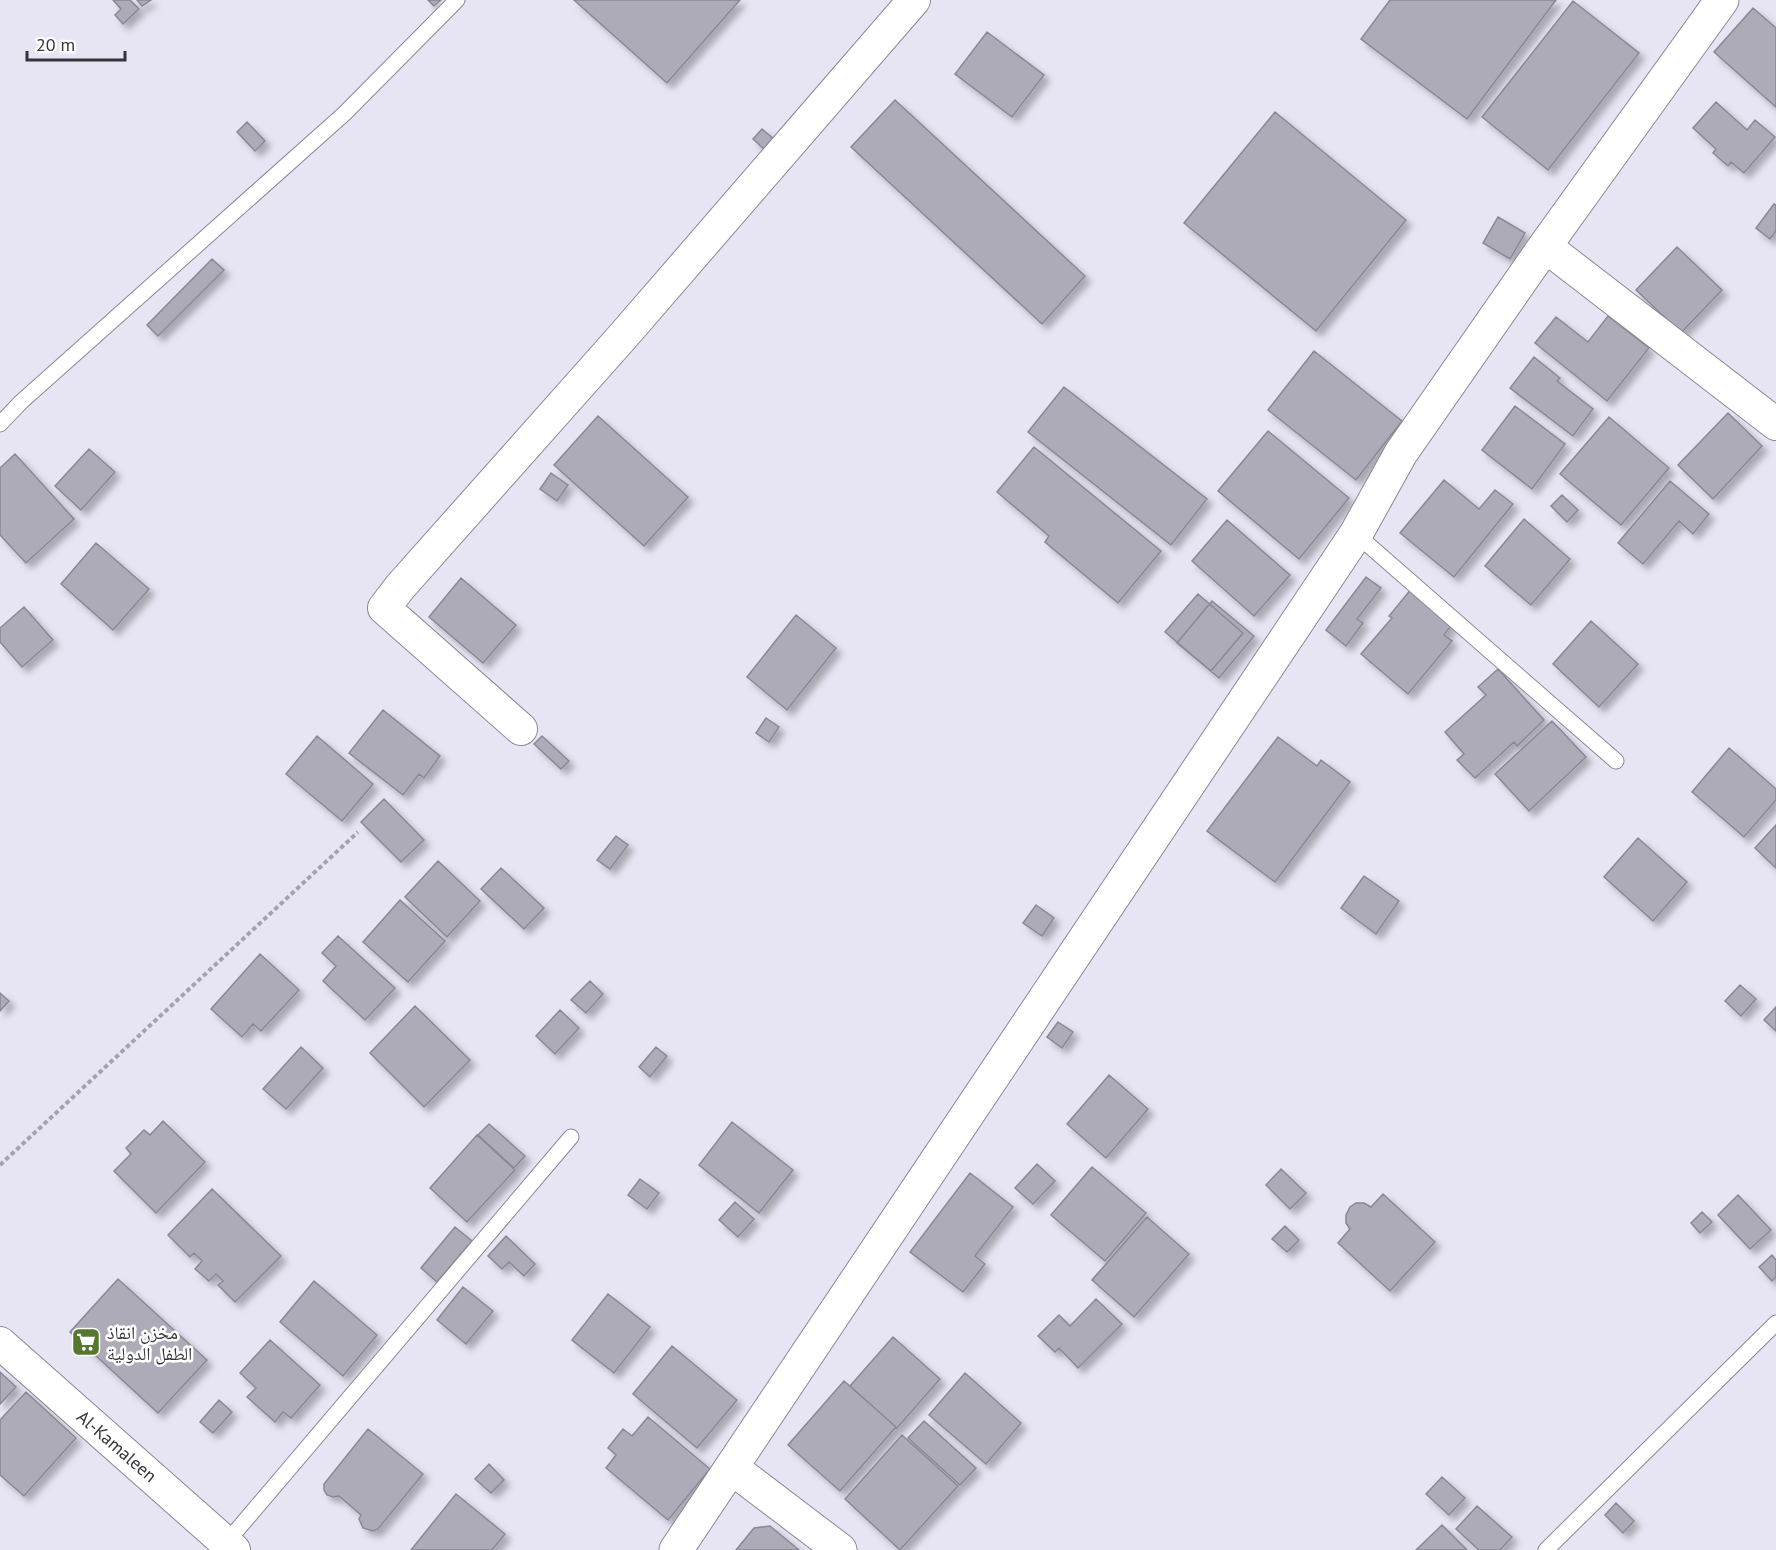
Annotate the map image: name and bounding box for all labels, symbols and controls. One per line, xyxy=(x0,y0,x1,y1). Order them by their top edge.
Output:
scale bar xyxy=(27,24,124,62)
text: 20 m xyxy=(36,33,75,56)
place label: مخزن انقاذ الطفل الدولية xyxy=(107,1321,192,1365)
supermarket icon: مخزن انقاذ الطفل الدولية xyxy=(70,1326,102,1358)
street label: Al-Kamaleen xyxy=(72,1405,162,1487)

